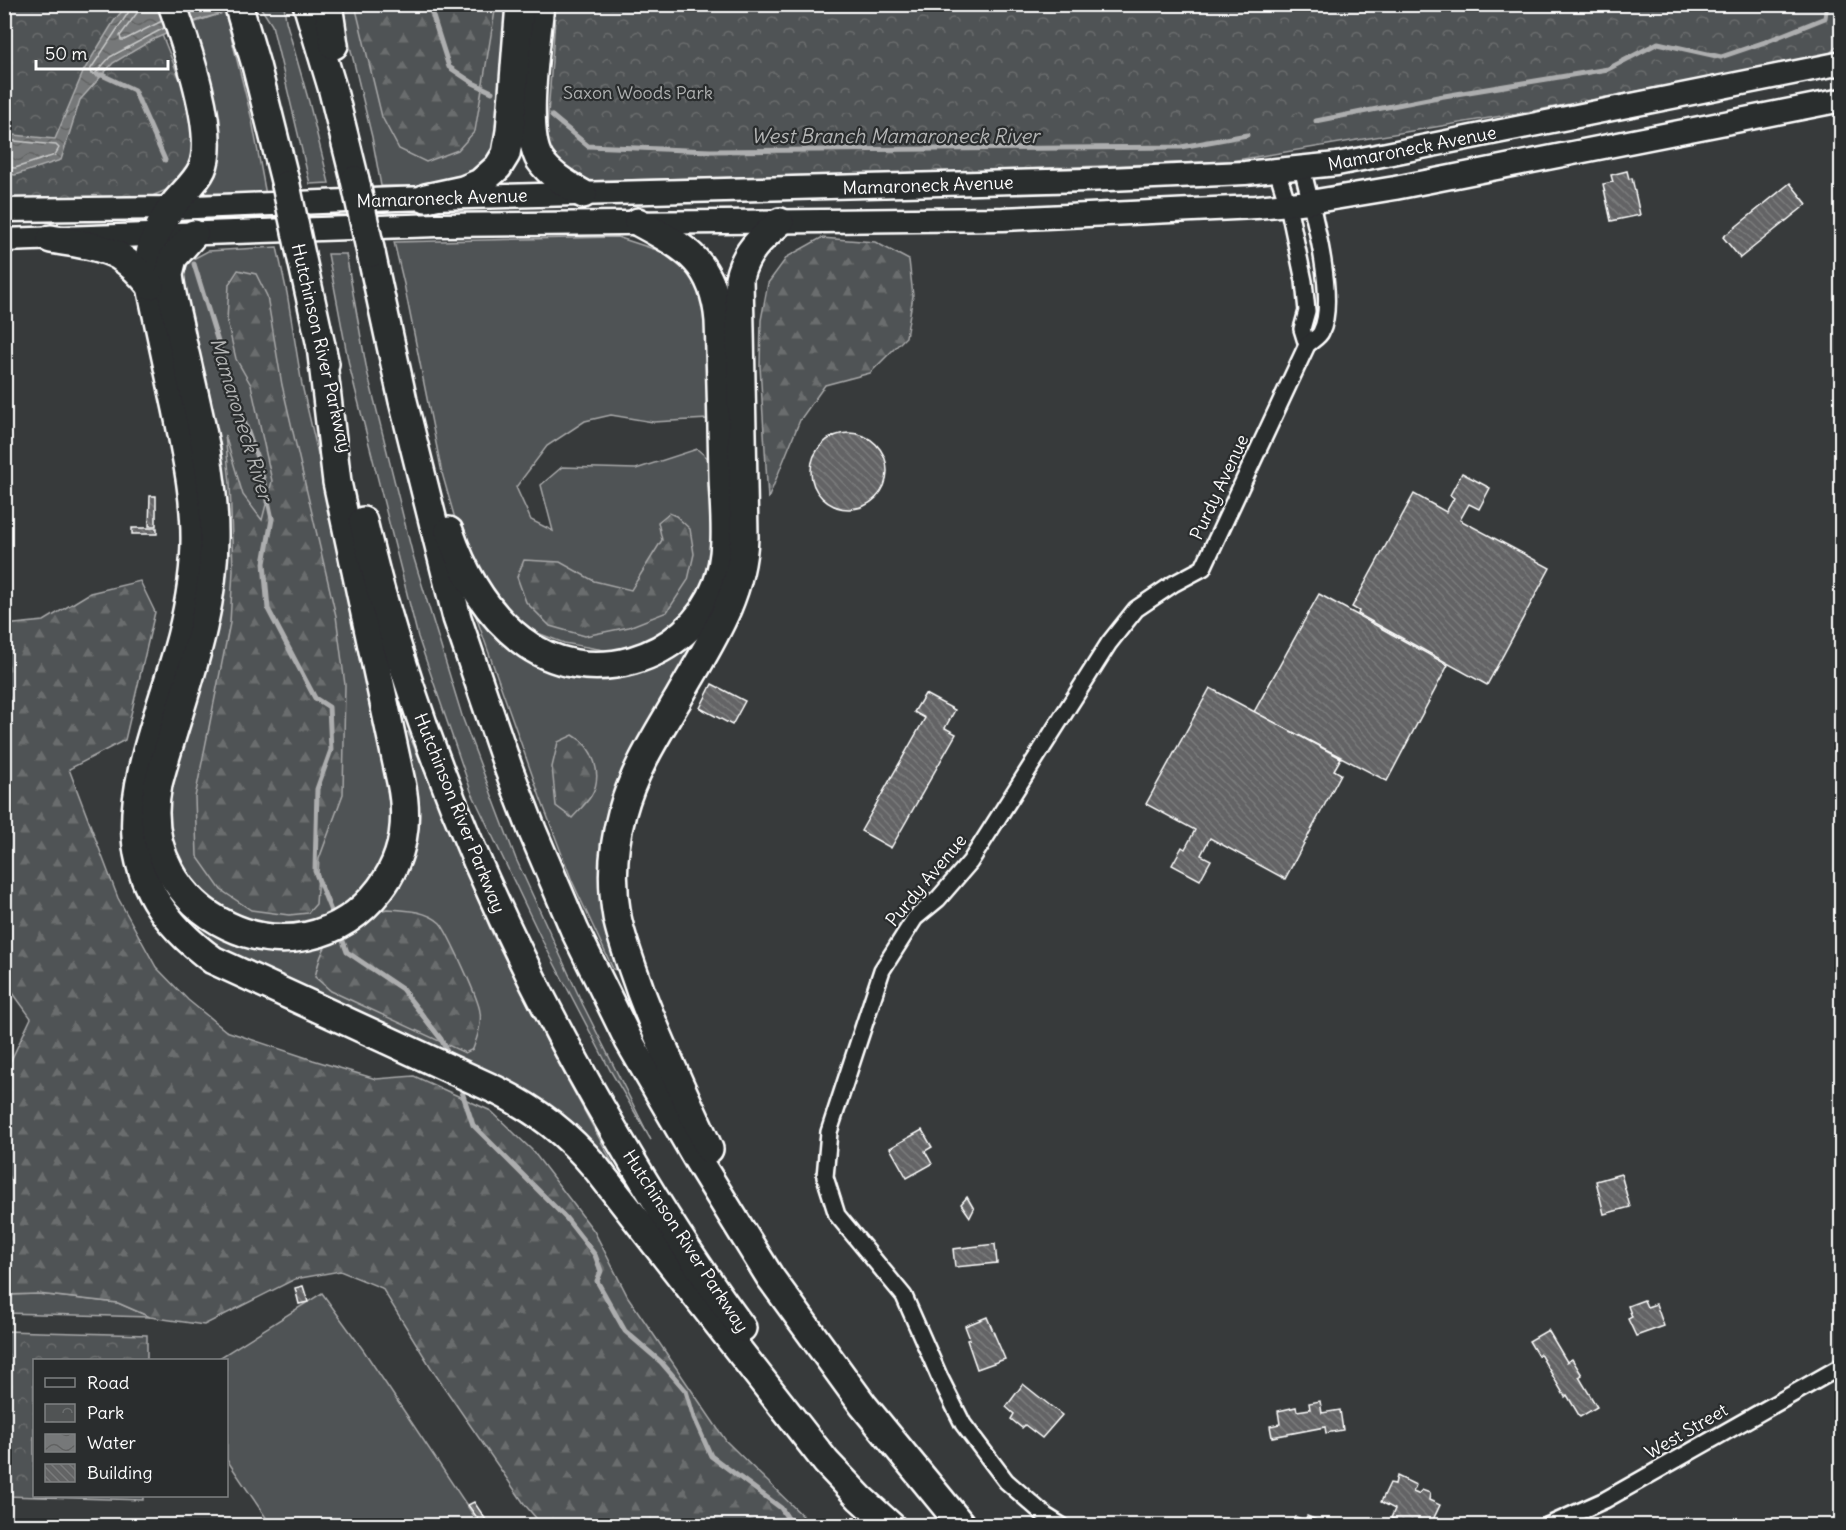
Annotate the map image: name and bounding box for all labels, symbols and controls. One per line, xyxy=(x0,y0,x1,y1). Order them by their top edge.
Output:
scale bar xyxy=(36,33,168,71)
text: 50 m xyxy=(45,42,87,65)
park label: Saxon Woods Park xyxy=(563,81,713,104)
street label: Mamaroneck Avenue xyxy=(1326,120,1498,176)
water label: West Branch Mamaroneck River xyxy=(751,123,1042,148)
street label: Mamaroneck Avenue xyxy=(842,171,1014,199)
street label: Mamaroneck Avenue xyxy=(356,184,528,212)
street label: Hutchinson River Parkway xyxy=(287,241,357,455)
water label: Mamaroneck River xyxy=(205,335,279,506)
street label: Purdy Avenue xyxy=(1185,431,1253,543)
street label: Hutchinson River Parkway xyxy=(409,710,511,916)
street label: Purdy Avenue xyxy=(881,829,971,931)
street label: Hutchinson River Parkway xyxy=(618,1145,754,1337)
legend xyxy=(33,1359,228,1497)
text: Road xyxy=(87,1371,130,1394)
street label: West Street xyxy=(1640,1398,1732,1464)
text: Park xyxy=(87,1401,124,1424)
text: Water xyxy=(87,1431,137,1454)
text: Building xyxy=(87,1461,152,1484)

